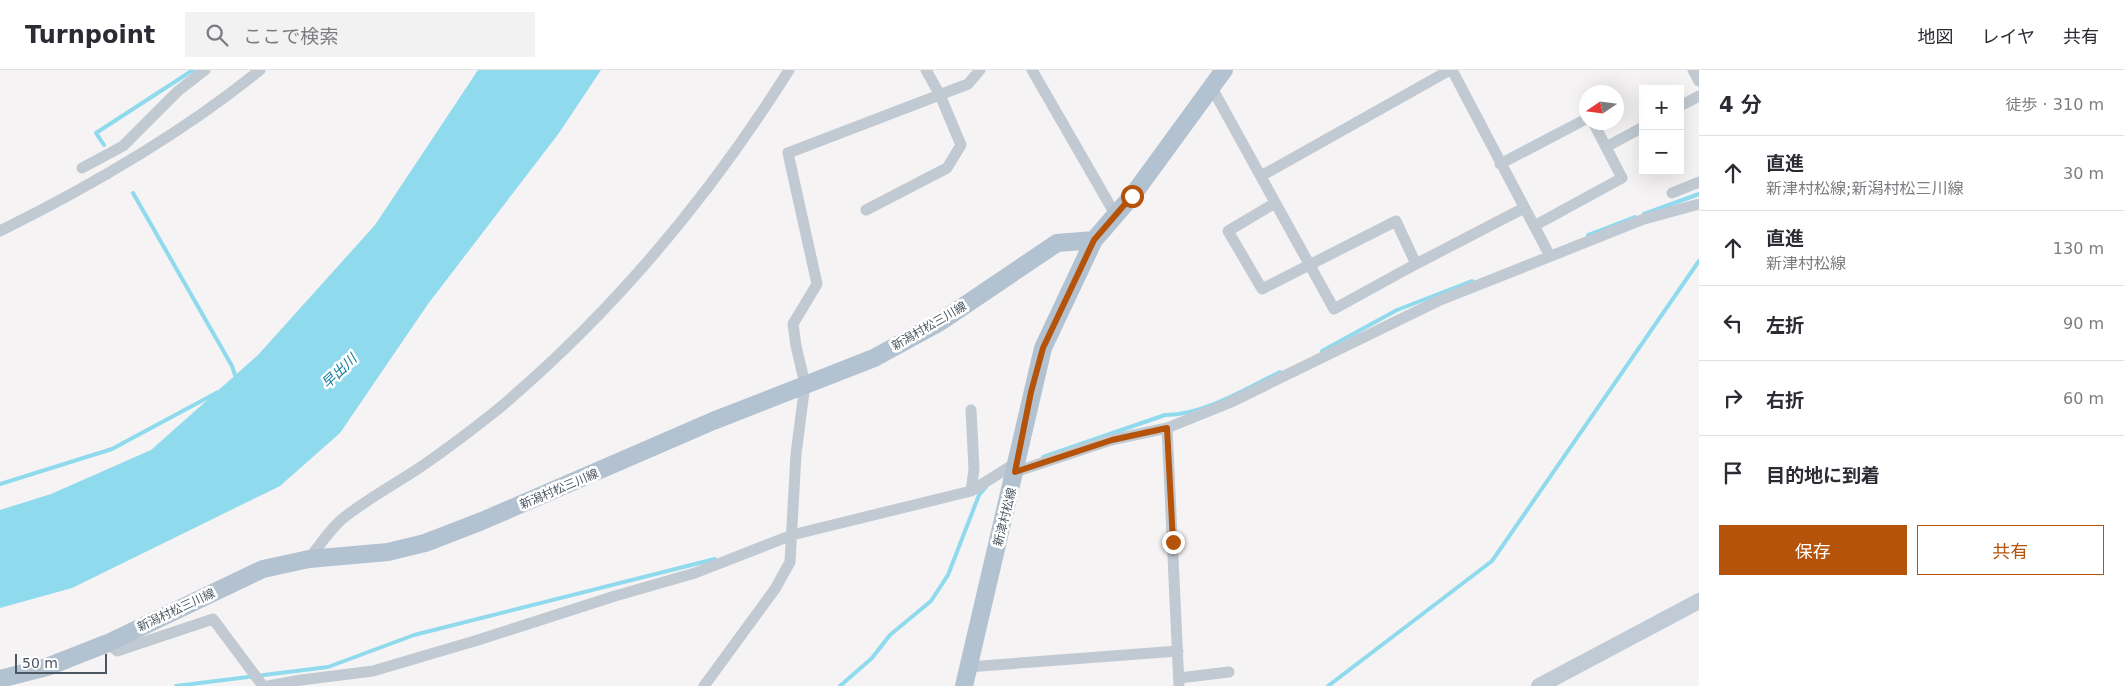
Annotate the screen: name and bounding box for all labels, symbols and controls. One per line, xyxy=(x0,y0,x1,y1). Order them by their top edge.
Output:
search box xyxy=(185,12,535,57)
text: Turnpoint xyxy=(25,21,155,49)
icon: search xyxy=(203,21,231,49)
text: ここで検索 xyxy=(243,25,338,47)
text: 地図 xyxy=(1918,26,1954,47)
text: レイヤ xyxy=(1982,26,2035,47)
text: 共有 xyxy=(2063,26,2099,47)
north arrow xyxy=(1579,85,1624,130)
map controls xyxy=(1639,85,1684,175)
button: + xyxy=(1639,85,1684,130)
text: 4 分 xyxy=(1719,93,1762,117)
text: 徒歩 · 310 m xyxy=(2006,95,2104,114)
button: − xyxy=(1639,130,1684,175)
text: 直進 xyxy=(1766,152,1804,174)
icon: ahead xyxy=(1719,159,1747,187)
text: 30 m xyxy=(2063,164,2104,183)
text: 新津村松線;新潟村松三川線 xyxy=(1766,179,1963,198)
route start xyxy=(1121,185,1144,208)
text: 直進 xyxy=(1766,227,1804,249)
icon: ahead xyxy=(1719,234,1747,262)
text: 130 m xyxy=(2053,239,2104,258)
text: 新津村松線 xyxy=(1766,254,1846,273)
street label: 新潟村松三川線 xyxy=(889,299,969,353)
icon: left xyxy=(1719,309,1747,337)
text: 左折 xyxy=(1766,314,1804,336)
text: 90 m xyxy=(2063,314,2104,333)
water label: 早出川 xyxy=(318,349,361,391)
icon: right xyxy=(1719,384,1747,412)
text: 右折 xyxy=(1766,389,1804,411)
text: 60 m xyxy=(2063,389,2104,408)
icon: arrive xyxy=(1719,459,1747,487)
text: 目的地に到着 xyxy=(1766,464,1880,486)
street label: 新潟村松三川線 xyxy=(518,466,600,512)
street label: 新津村松線 xyxy=(991,486,1019,548)
button: 保存 xyxy=(1719,525,1907,575)
button: 共有 xyxy=(1917,525,2104,575)
route end xyxy=(1162,531,1185,554)
street label: 新潟村松三川線 xyxy=(135,586,217,634)
scale bar xyxy=(15,651,108,674)
text: 50 m xyxy=(22,655,58,671)

